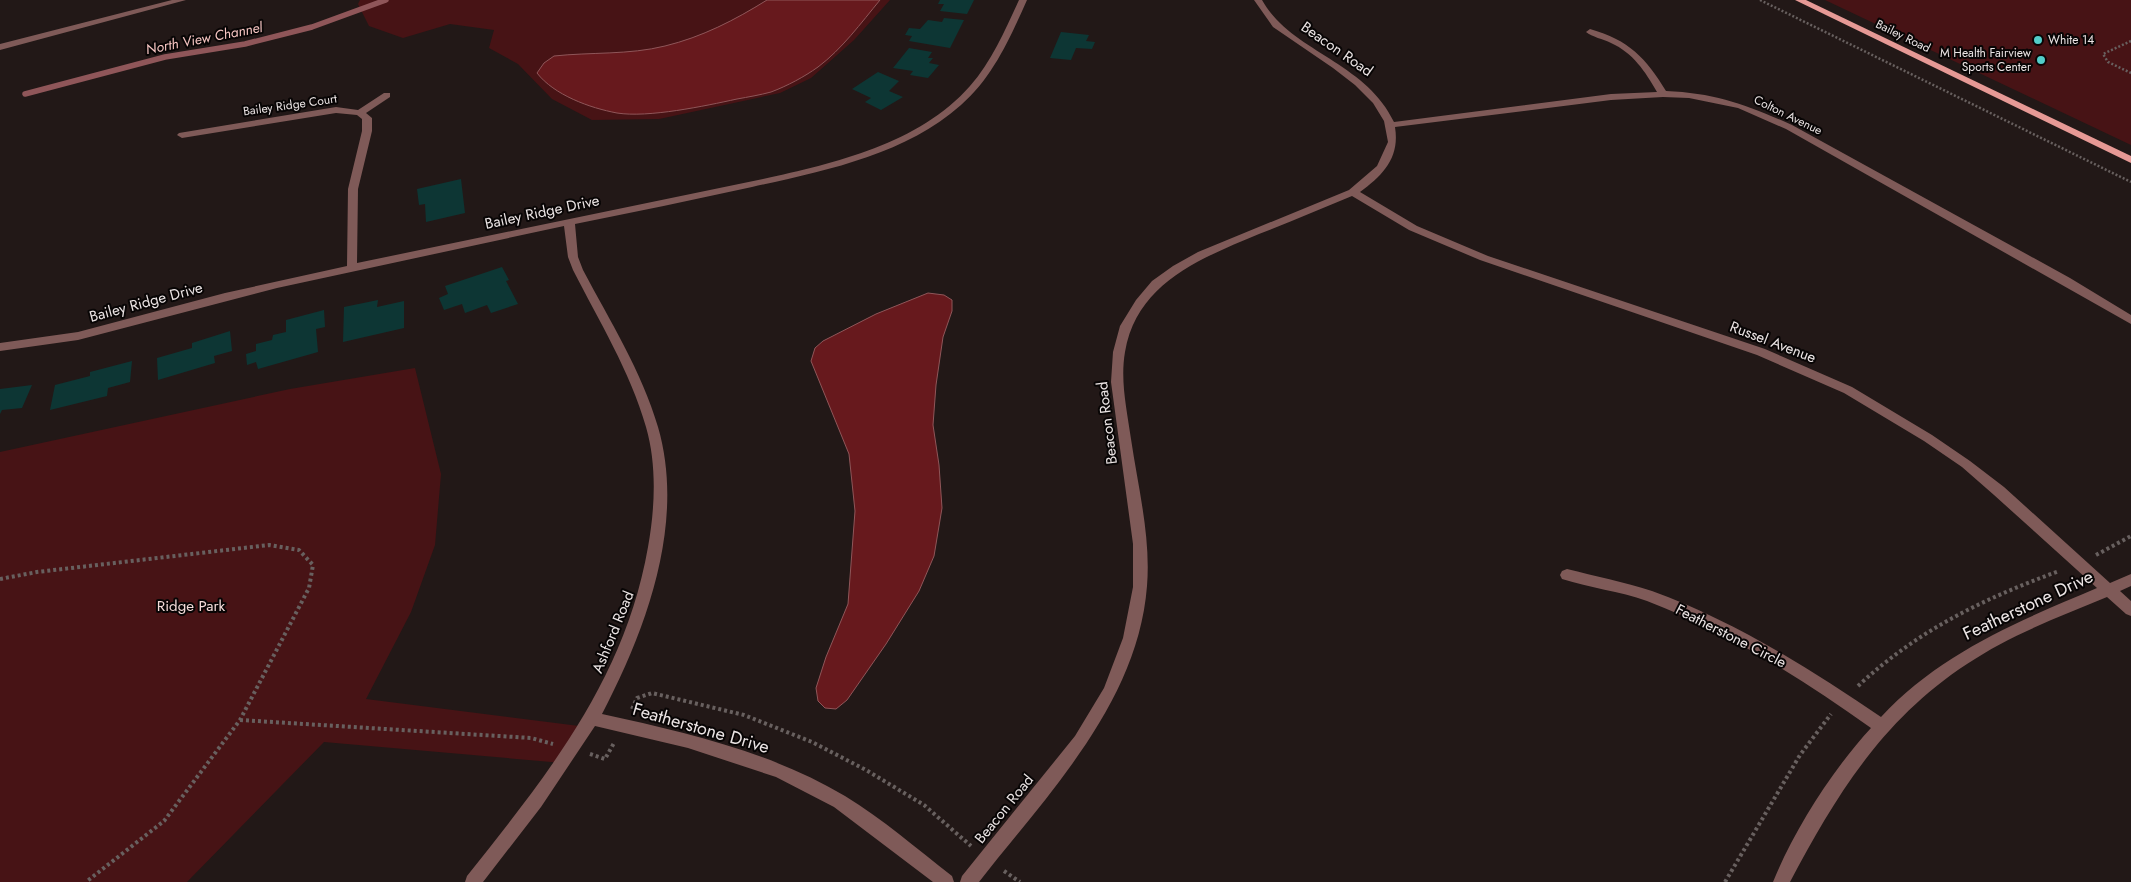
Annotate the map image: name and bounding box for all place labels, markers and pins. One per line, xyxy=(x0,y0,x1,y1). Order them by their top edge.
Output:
place label: White 14 xyxy=(2048,31,2094,49)
marker: White 14 xyxy=(2032,34,2044,46)
place label: M Health Fairview Sports Center xyxy=(1940,44,2032,76)
marker: M Health Fairview Sports Center xyxy=(2035,54,2047,66)

